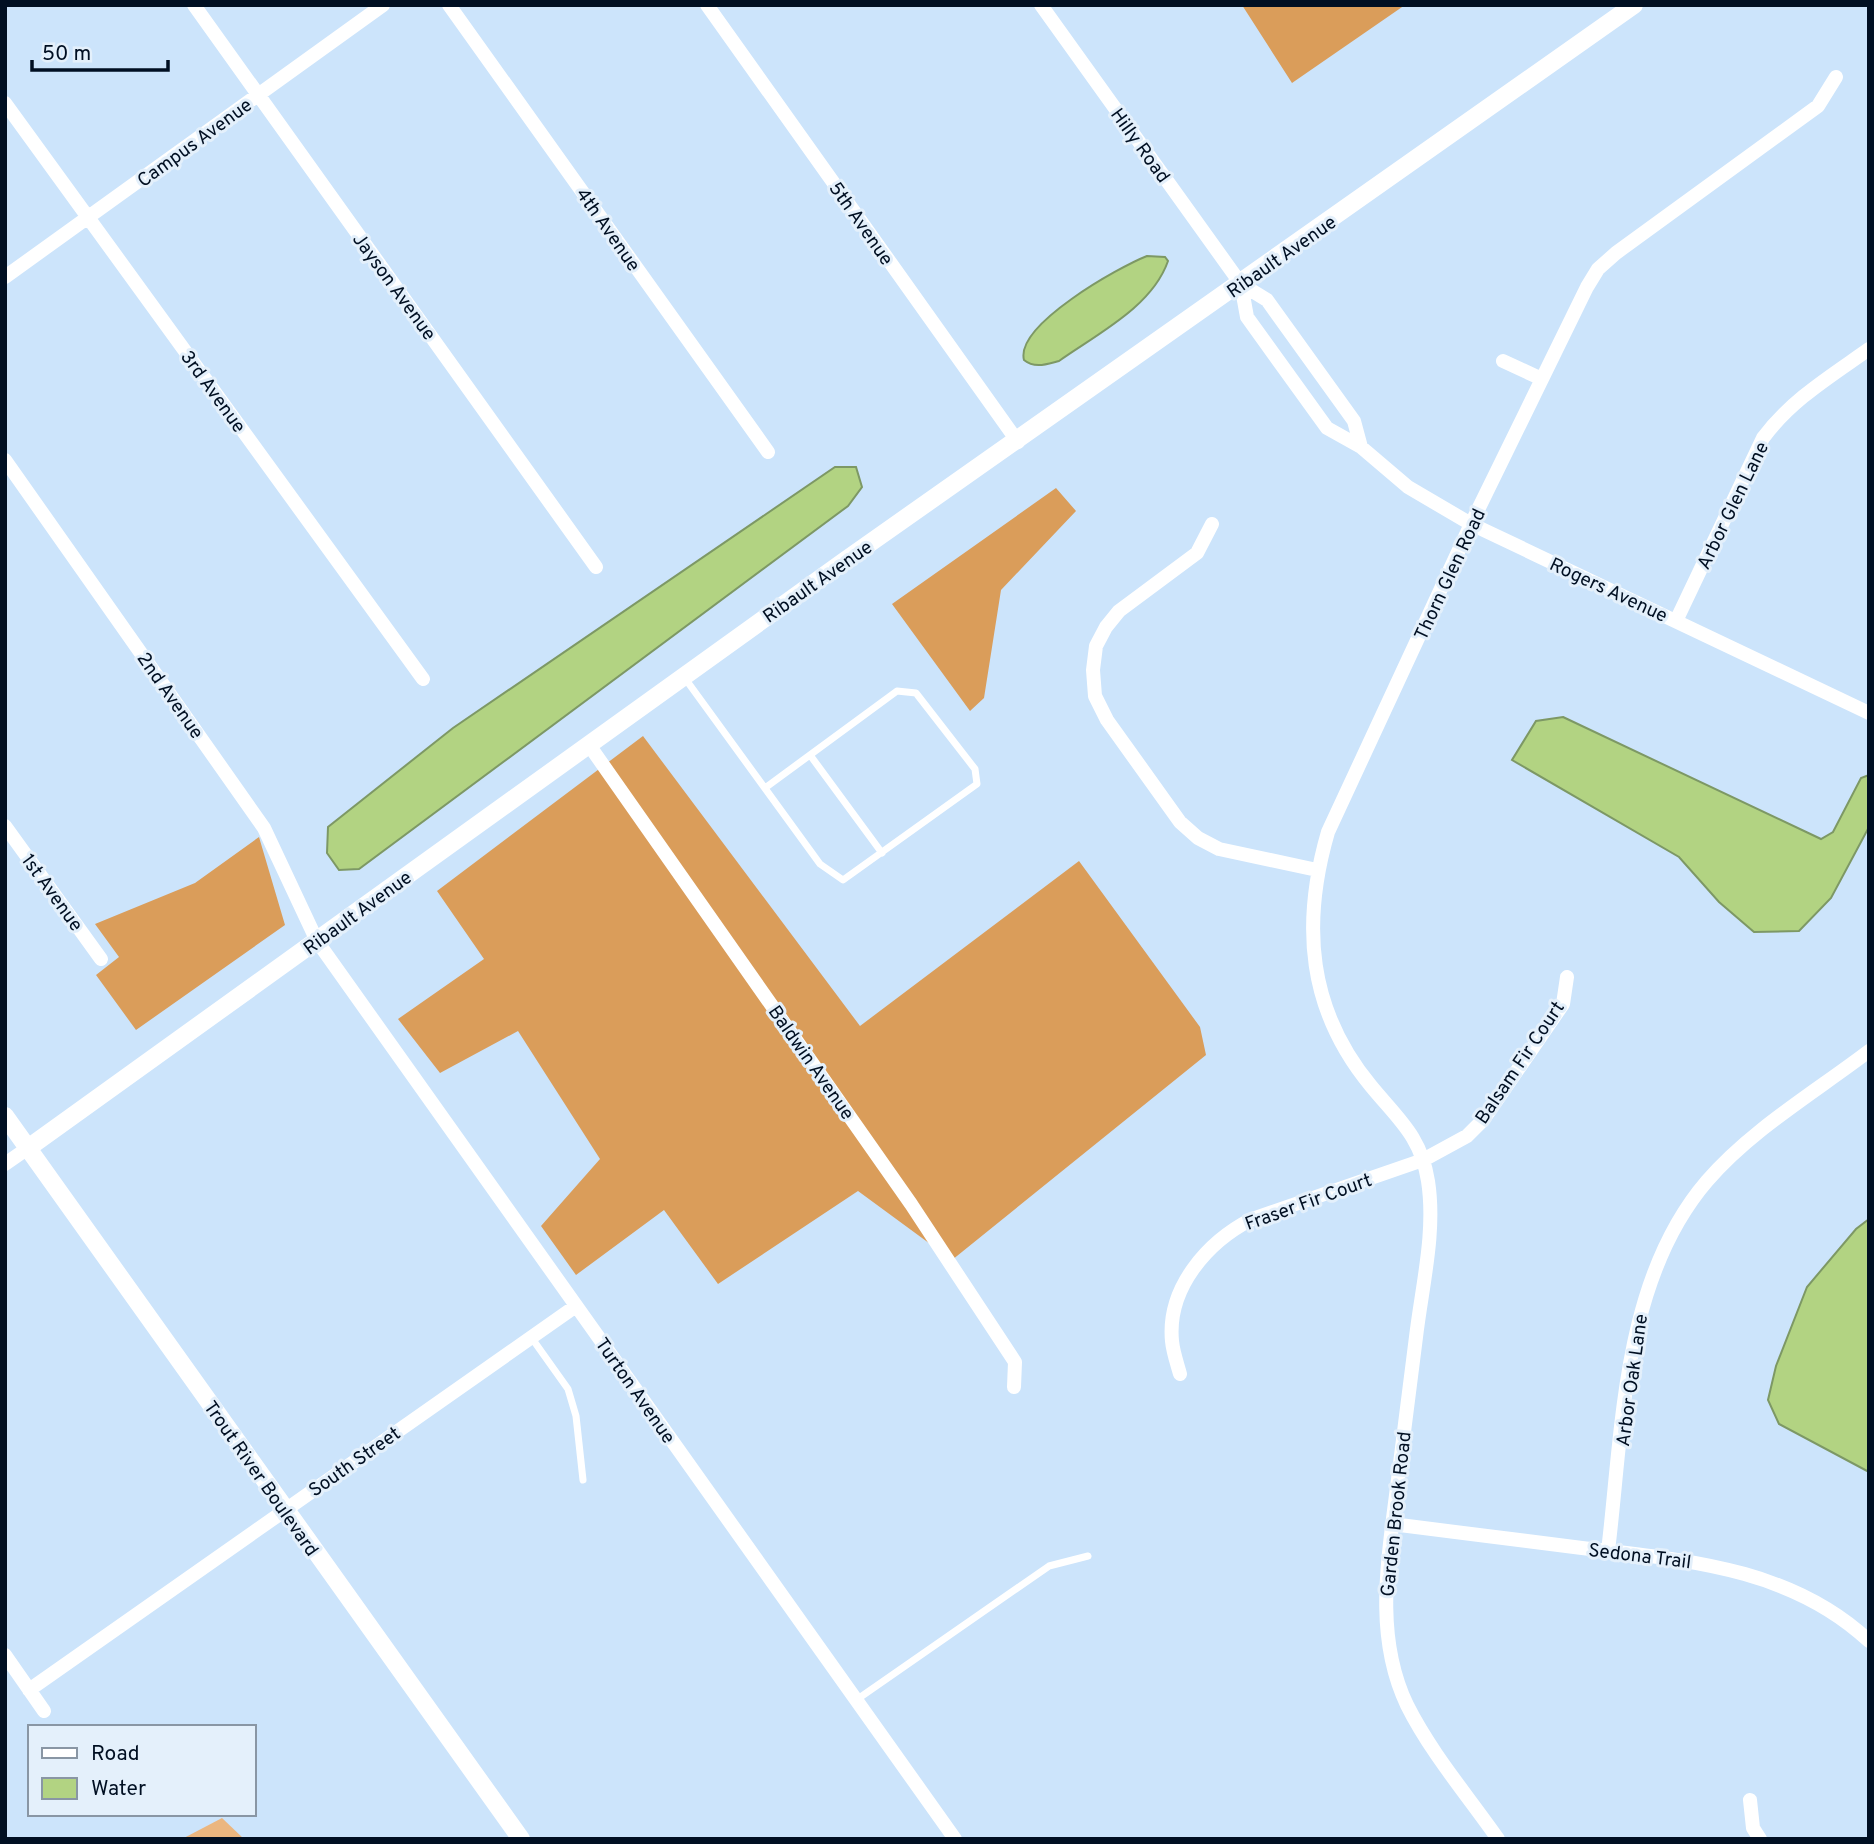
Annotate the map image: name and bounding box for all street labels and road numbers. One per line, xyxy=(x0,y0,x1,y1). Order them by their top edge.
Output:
street label: Campus Avenue xyxy=(133,94,257,193)
street label: Hilly Road xyxy=(1104,104,1175,188)
street label: 5th Avenue xyxy=(823,178,898,271)
street label: 4th Avenue xyxy=(570,184,645,277)
street label: Ribault Avenue xyxy=(1223,211,1342,304)
street label: Jayson Avenue xyxy=(346,229,440,346)
street label: 3rd Avenue xyxy=(174,346,250,438)
street label: Arbor Glen Lane xyxy=(1692,438,1775,574)
street label: Thorn Glen Road xyxy=(1410,505,1492,645)
street label: Ribault Avenue xyxy=(759,536,878,629)
street label: Rogers Avenue xyxy=(1545,553,1671,629)
street label: 2nd Avenue xyxy=(131,648,208,744)
street label: 1st Avenue xyxy=(15,850,87,937)
street label: Ribault Avenue xyxy=(299,866,417,961)
street label: Balsam Fir Court xyxy=(1471,997,1571,1129)
street label: Baldwin Avenue xyxy=(762,1001,859,1125)
street label: Fraser Fir Court xyxy=(1242,1169,1375,1237)
street label: Arbor Oak Lane xyxy=(1612,1312,1654,1448)
street label: Turton Avenue xyxy=(589,1333,680,1449)
street label: Trout River Boulevard xyxy=(198,1397,323,1562)
street label: South Street xyxy=(305,1422,406,1503)
street label: Garden Brook Road xyxy=(1376,1430,1418,1598)
street label: Sedona Trail xyxy=(1587,1539,1693,1575)

